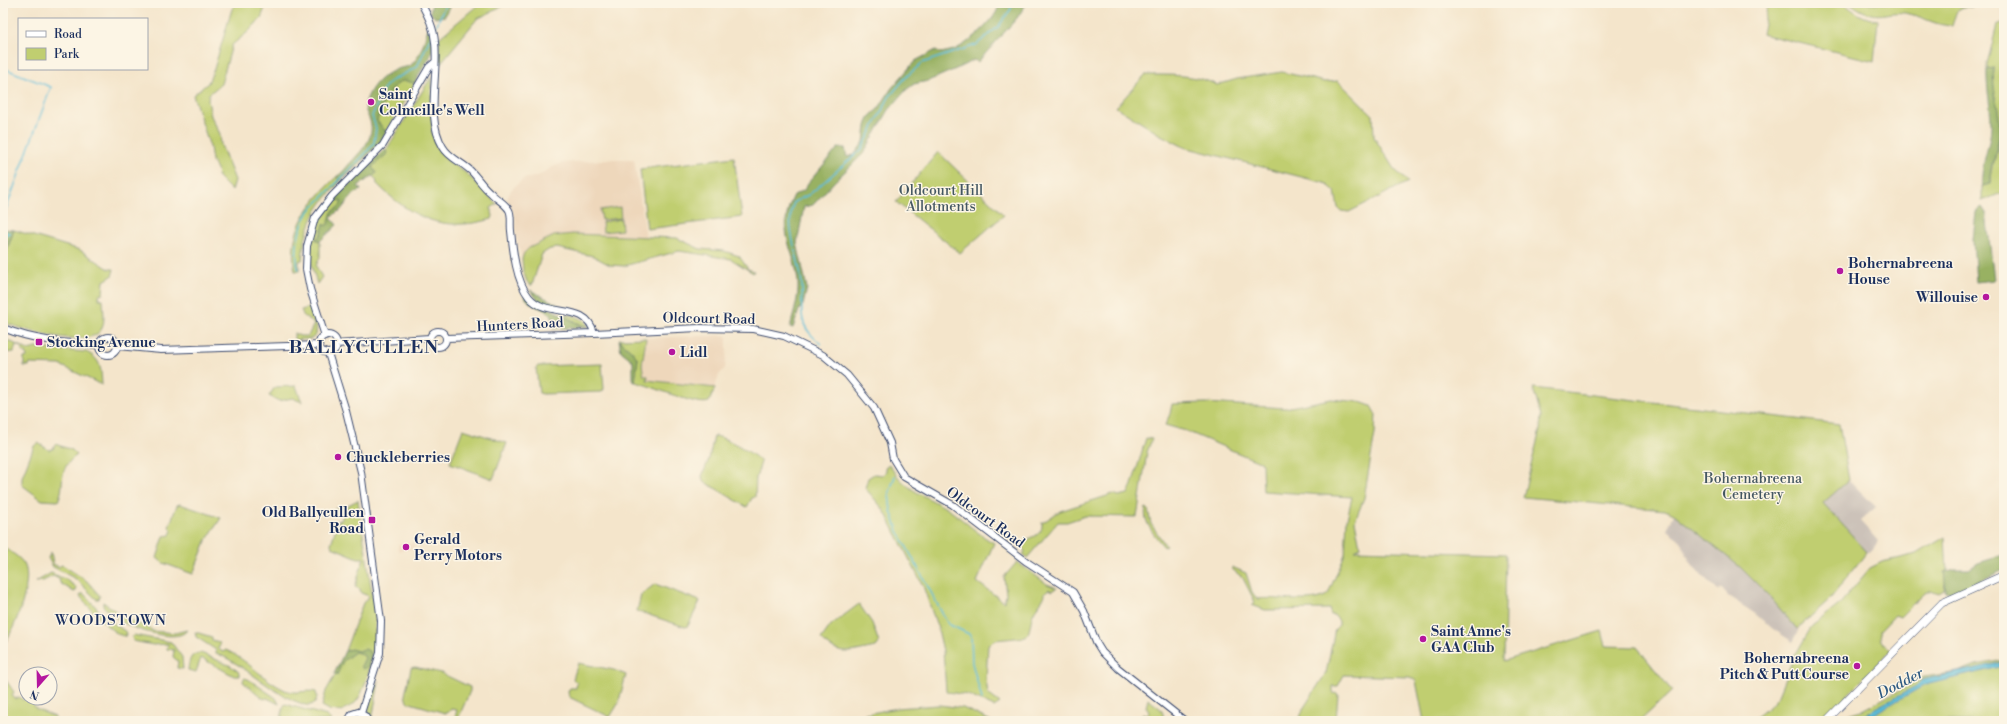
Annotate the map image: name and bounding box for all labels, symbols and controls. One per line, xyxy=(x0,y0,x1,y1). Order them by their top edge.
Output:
legend xyxy=(18,18,148,70)
text: Road xyxy=(54,27,82,42)
text: Park xyxy=(54,47,80,62)
place label: Saint Colmcille's Well xyxy=(379,86,485,120)
marker: Saint Colmcille's Well xyxy=(366,97,376,107)
park label: Oldcourt Hill Allotments xyxy=(899,182,983,216)
place label: Bohernabreena House xyxy=(1848,255,1954,289)
marker: Bohernabreena House xyxy=(1835,266,1845,276)
place label: Willouise xyxy=(1915,289,1978,307)
marker: Willouise xyxy=(1981,292,1991,302)
street label: Oldcourt Road xyxy=(662,309,756,329)
street label: Hunters Road xyxy=(476,314,564,336)
place label: Stocking Avenue xyxy=(47,334,156,352)
district label: BALLYCULLEN xyxy=(289,336,439,359)
marker: Stocking Avenue xyxy=(34,337,44,347)
place label: Lidl xyxy=(680,344,708,362)
marker: Lidl xyxy=(667,347,677,357)
place label: Chuckleberries xyxy=(346,449,450,467)
marker: Chuckleberries xyxy=(333,452,343,462)
park label: Bohernabreena Cemetery xyxy=(1703,470,1803,504)
street label: Oldcourt Road xyxy=(943,483,1028,552)
place label: Old Ballycullen Road xyxy=(262,504,364,538)
marker: Old Ballycullen Road xyxy=(367,515,377,525)
place label: Gerald Perry Motors xyxy=(414,531,502,565)
marker: Gerald Perry Motors xyxy=(401,542,411,552)
district label: WOODSTOWN xyxy=(54,611,167,630)
place label: Saint Anne's GAA Club xyxy=(1431,623,1511,657)
marker: Saint Anne's GAA Club xyxy=(1418,634,1428,644)
place label: Bohernabreena Pitch & Putt Course xyxy=(1720,650,1849,684)
marker: Bohernabreena Pitch & Putt Course xyxy=(1852,661,1862,671)
water label: Dodder xyxy=(1873,663,1927,704)
north arrow xyxy=(18,666,58,706)
text: N xyxy=(28,686,41,703)

